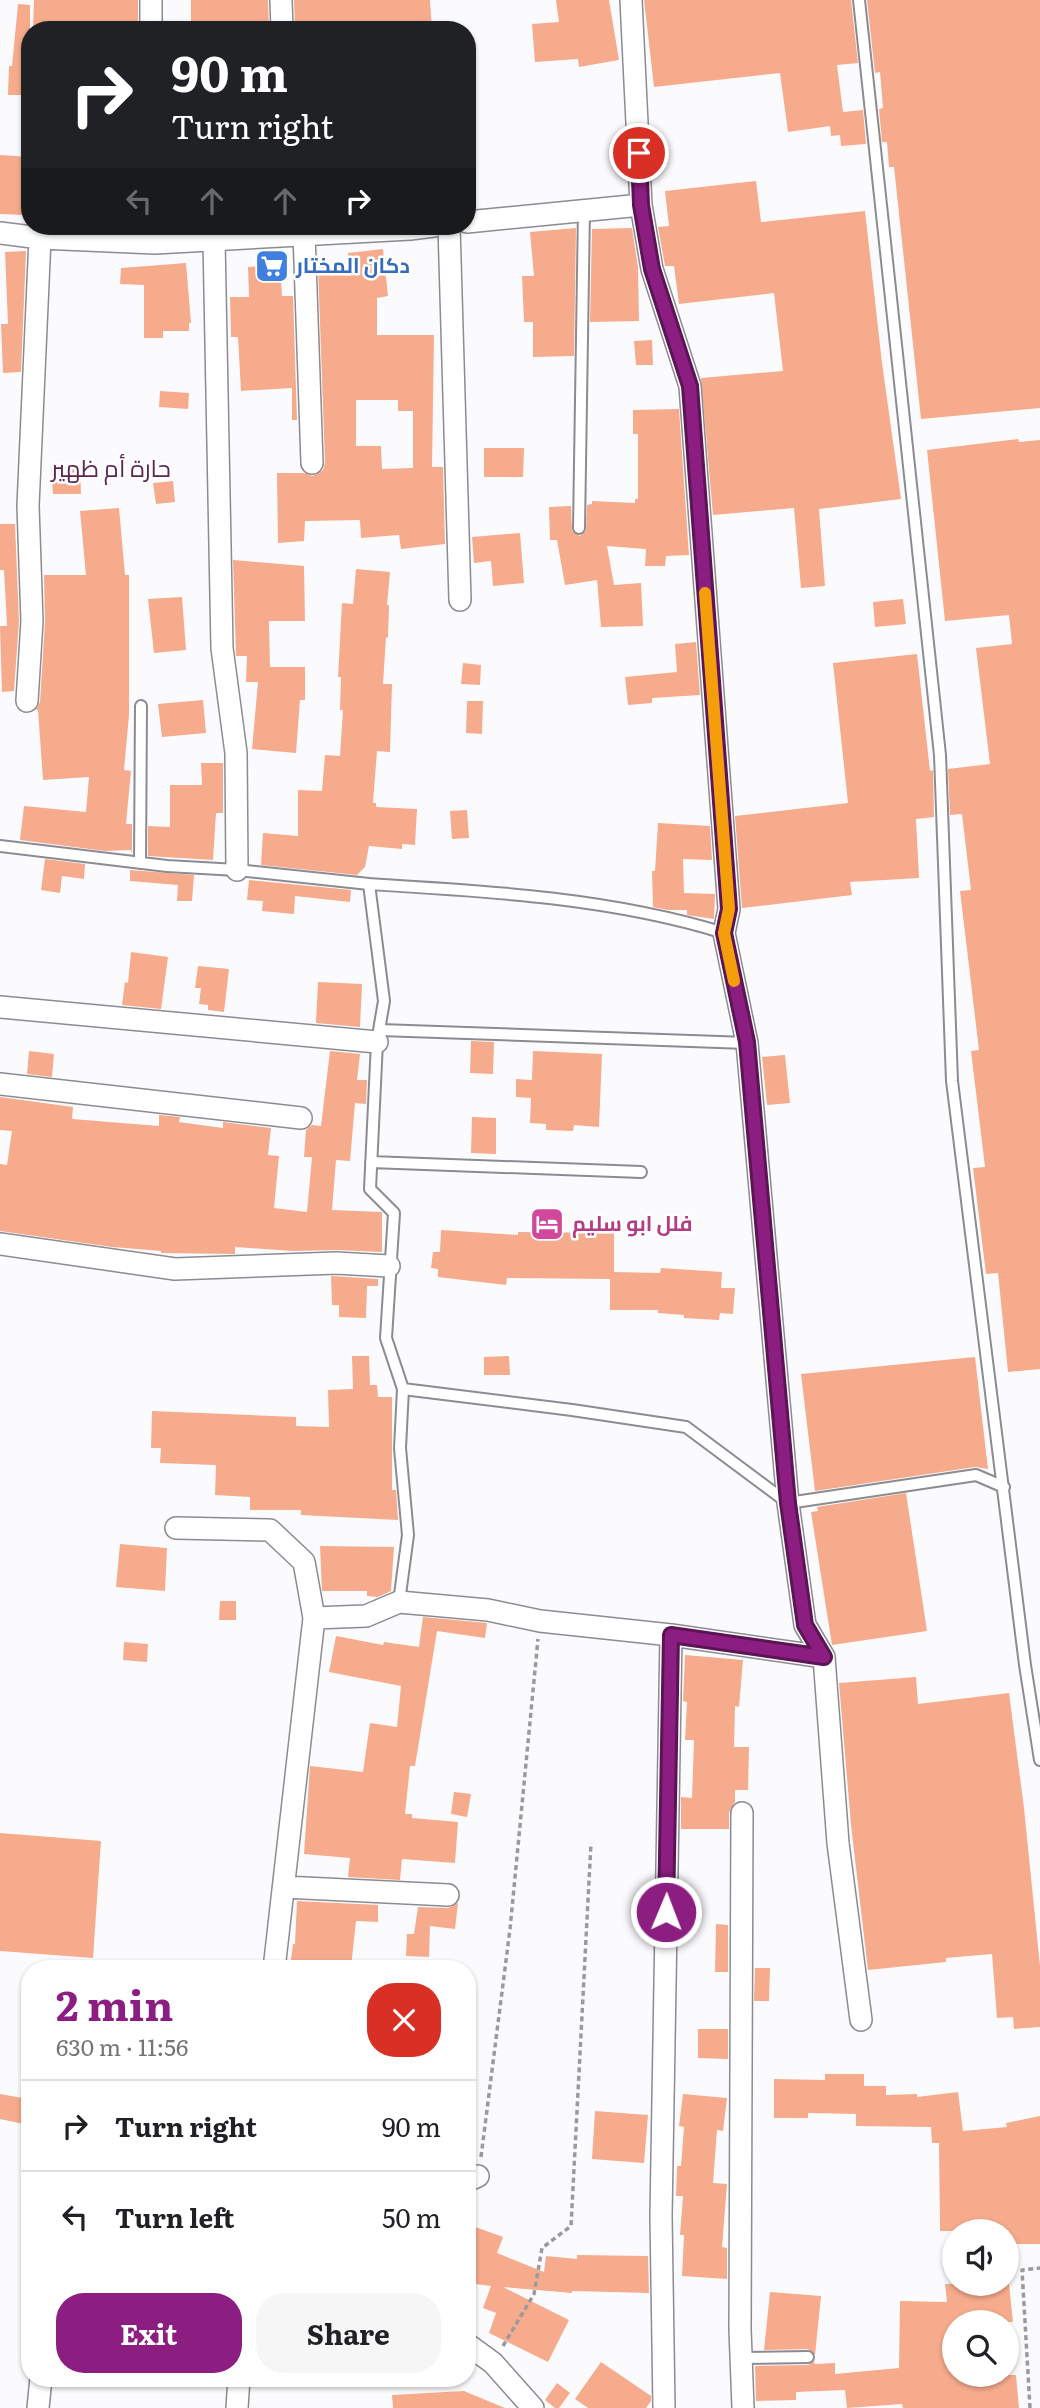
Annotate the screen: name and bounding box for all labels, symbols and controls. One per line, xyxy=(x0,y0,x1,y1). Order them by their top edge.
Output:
text: 90 m xyxy=(171,34,288,107)
icon: right xyxy=(56,49,147,140)
text: Turn right xyxy=(171,101,333,149)
pin xyxy=(609,123,669,183)
icon: arrive xyxy=(620,134,658,172)
icon: left xyxy=(120,182,158,220)
icon: ahead xyxy=(193,182,231,220)
icon: ahead xyxy=(266,182,304,220)
icon: right xyxy=(339,182,377,220)
supermarket icon: دكان المختار xyxy=(253,247,291,285)
place label: دكان المختار xyxy=(295,248,410,279)
district label: حارة أم ظهير xyxy=(49,449,171,485)
hotel icon: فلل ابو سليم xyxy=(528,1205,566,1243)
place label: فلل ابو سليم xyxy=(572,1206,693,1238)
position arrow xyxy=(629,1875,703,1949)
text: 2 min xyxy=(56,1972,173,2034)
button: close xyxy=(367,1983,441,2057)
text: 630 m · 11:56 xyxy=(56,2029,188,2063)
text: Turn right xyxy=(115,2106,257,2145)
text: 90 m xyxy=(382,2106,441,2145)
icon: right xyxy=(56,2107,94,2145)
text: Turn left xyxy=(115,2197,234,2236)
text: 50 m xyxy=(382,2197,441,2236)
icon: left xyxy=(56,2198,94,2236)
map controls xyxy=(942,2219,1019,2387)
button: sound xyxy=(942,2219,1019,2296)
button: Exit xyxy=(56,2293,242,2373)
button: Share xyxy=(256,2293,441,2373)
button: search xyxy=(942,2310,1019,2387)

